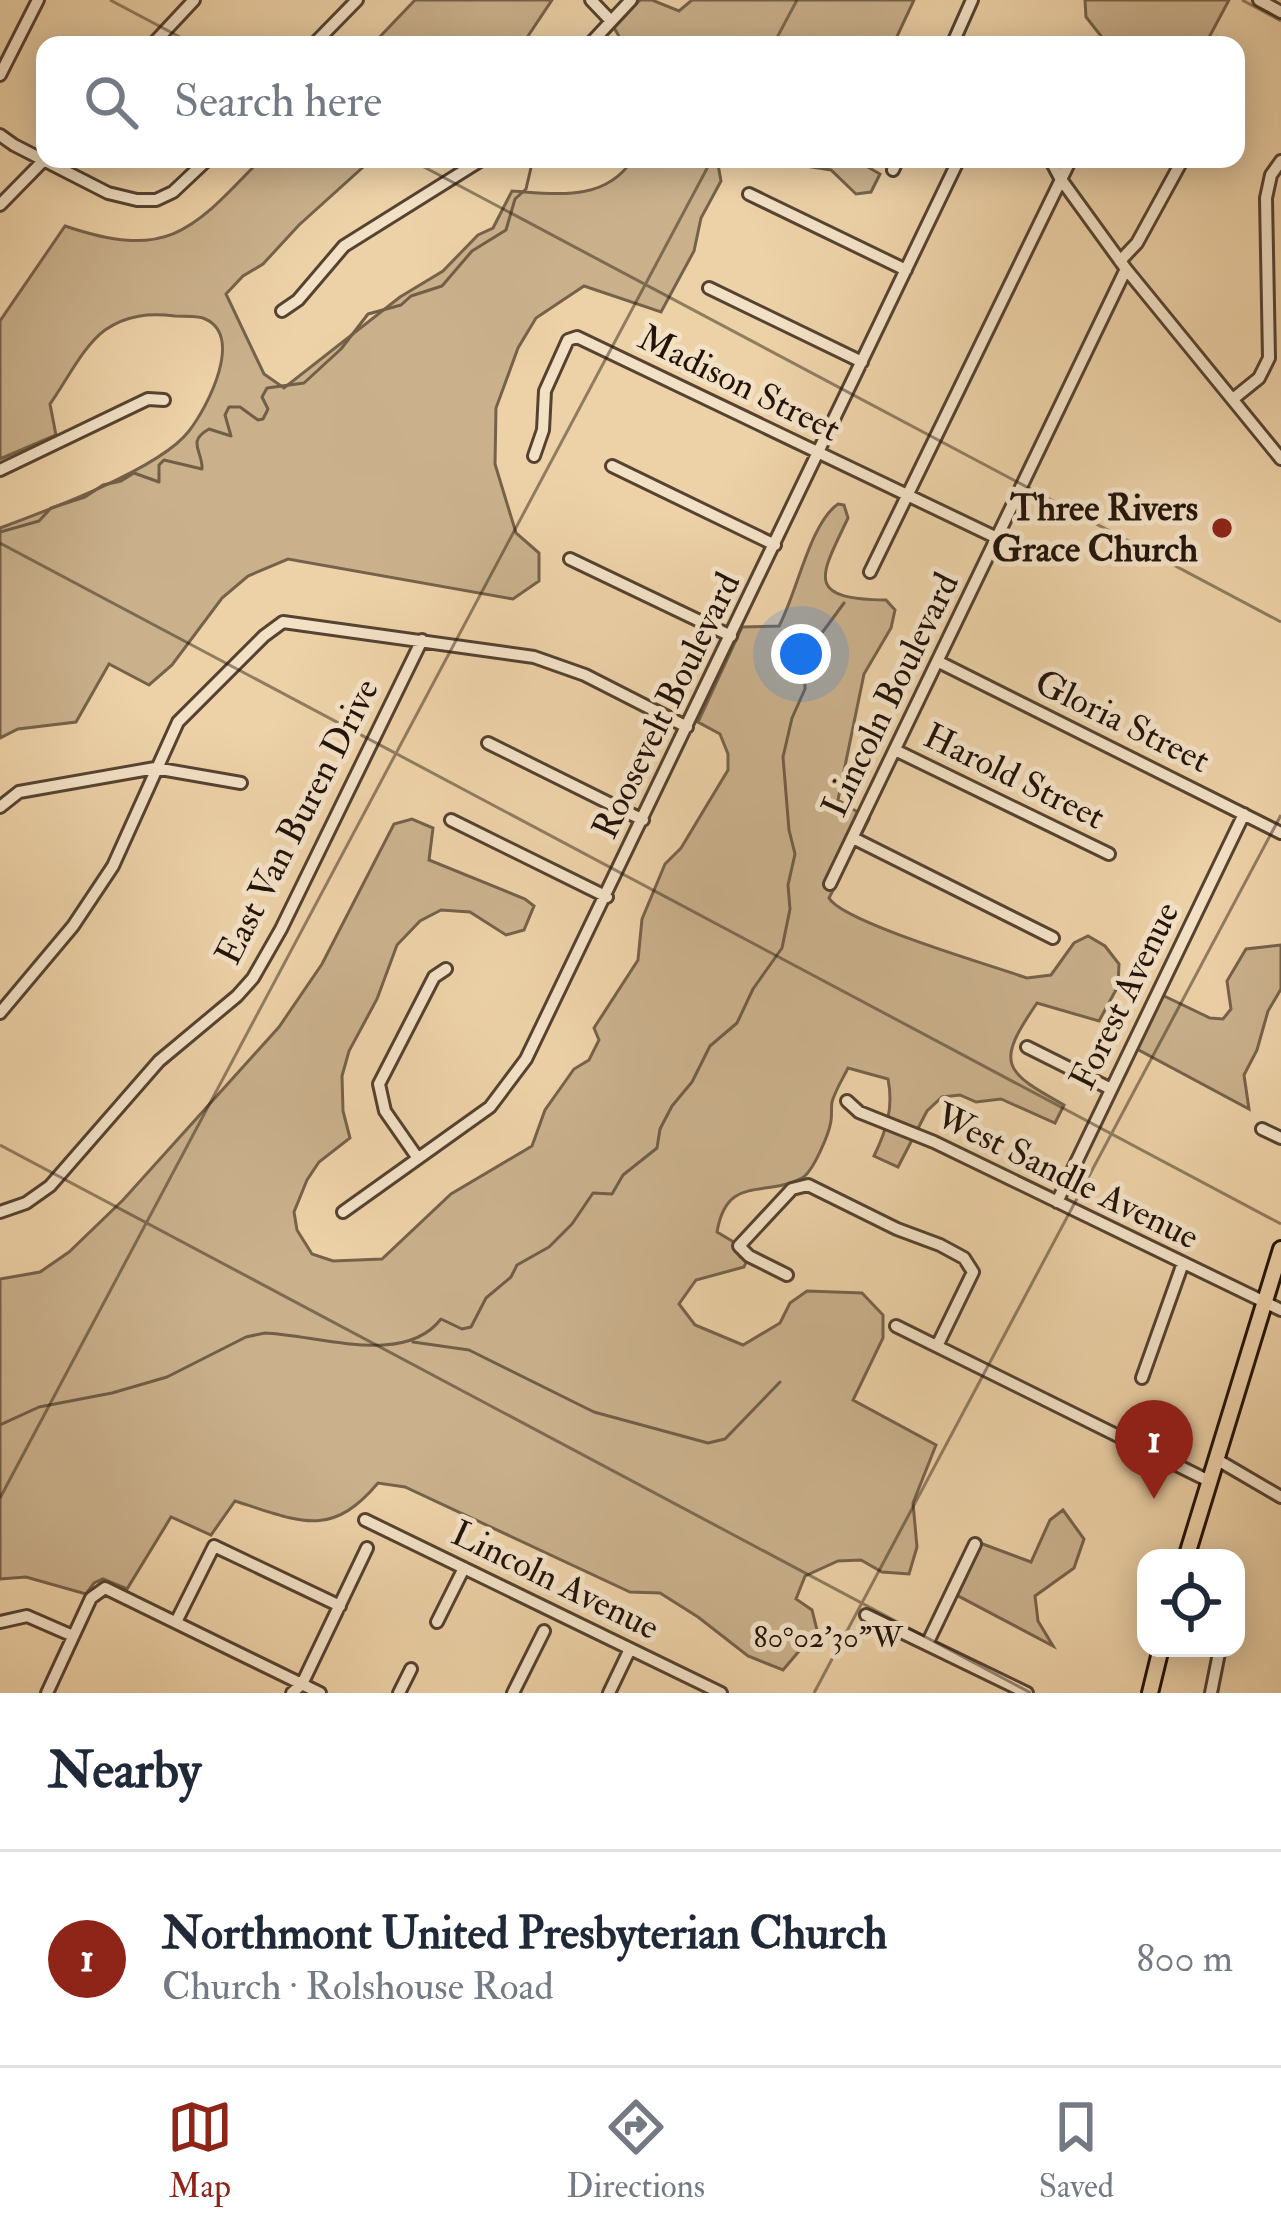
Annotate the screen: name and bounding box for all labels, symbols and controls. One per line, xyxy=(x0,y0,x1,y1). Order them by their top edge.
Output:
search box xyxy=(36,36,1245,168)
icon: search xyxy=(78,69,144,135)
text: Search here xyxy=(174,74,382,130)
street label: Madison Street xyxy=(631,315,848,452)
place label: Three Rivers Grace Church xyxy=(992,486,1198,572)
marker: Three Rivers Grace Church xyxy=(1209,515,1235,541)
street label: Roosevelt Boulevard xyxy=(582,565,750,846)
street label: Lincoln Boulevard xyxy=(812,565,969,824)
your location xyxy=(771,624,831,684)
street label: Gloria Street xyxy=(1028,660,1217,783)
street label: East Van Buren Drive xyxy=(206,671,389,972)
street label: Harold Street xyxy=(916,713,1112,840)
street label: Forest Avenue xyxy=(1060,894,1189,1097)
street label: West Sandle Avenue xyxy=(928,1093,1206,1259)
pin: 1 xyxy=(1115,1400,1193,1499)
street label: Lincoln Avenue xyxy=(444,1511,666,1650)
map controls xyxy=(1137,1549,1245,1657)
button: locate xyxy=(1137,1549,1245,1657)
text: 80°02'30"W xyxy=(754,1619,904,1656)
text: Nearby xyxy=(48,1739,201,1803)
text: Northmont United Presbyterian Church xyxy=(162,1906,887,1962)
text: 1 xyxy=(80,1934,94,1983)
text: 800 m xyxy=(1136,1934,1233,1983)
text: Church · Rolshouse Road xyxy=(162,1962,554,2011)
tab: Map xyxy=(167,2094,233,2207)
tab: Directions xyxy=(567,2094,705,2207)
tab: Saved xyxy=(1039,2094,1114,2207)

